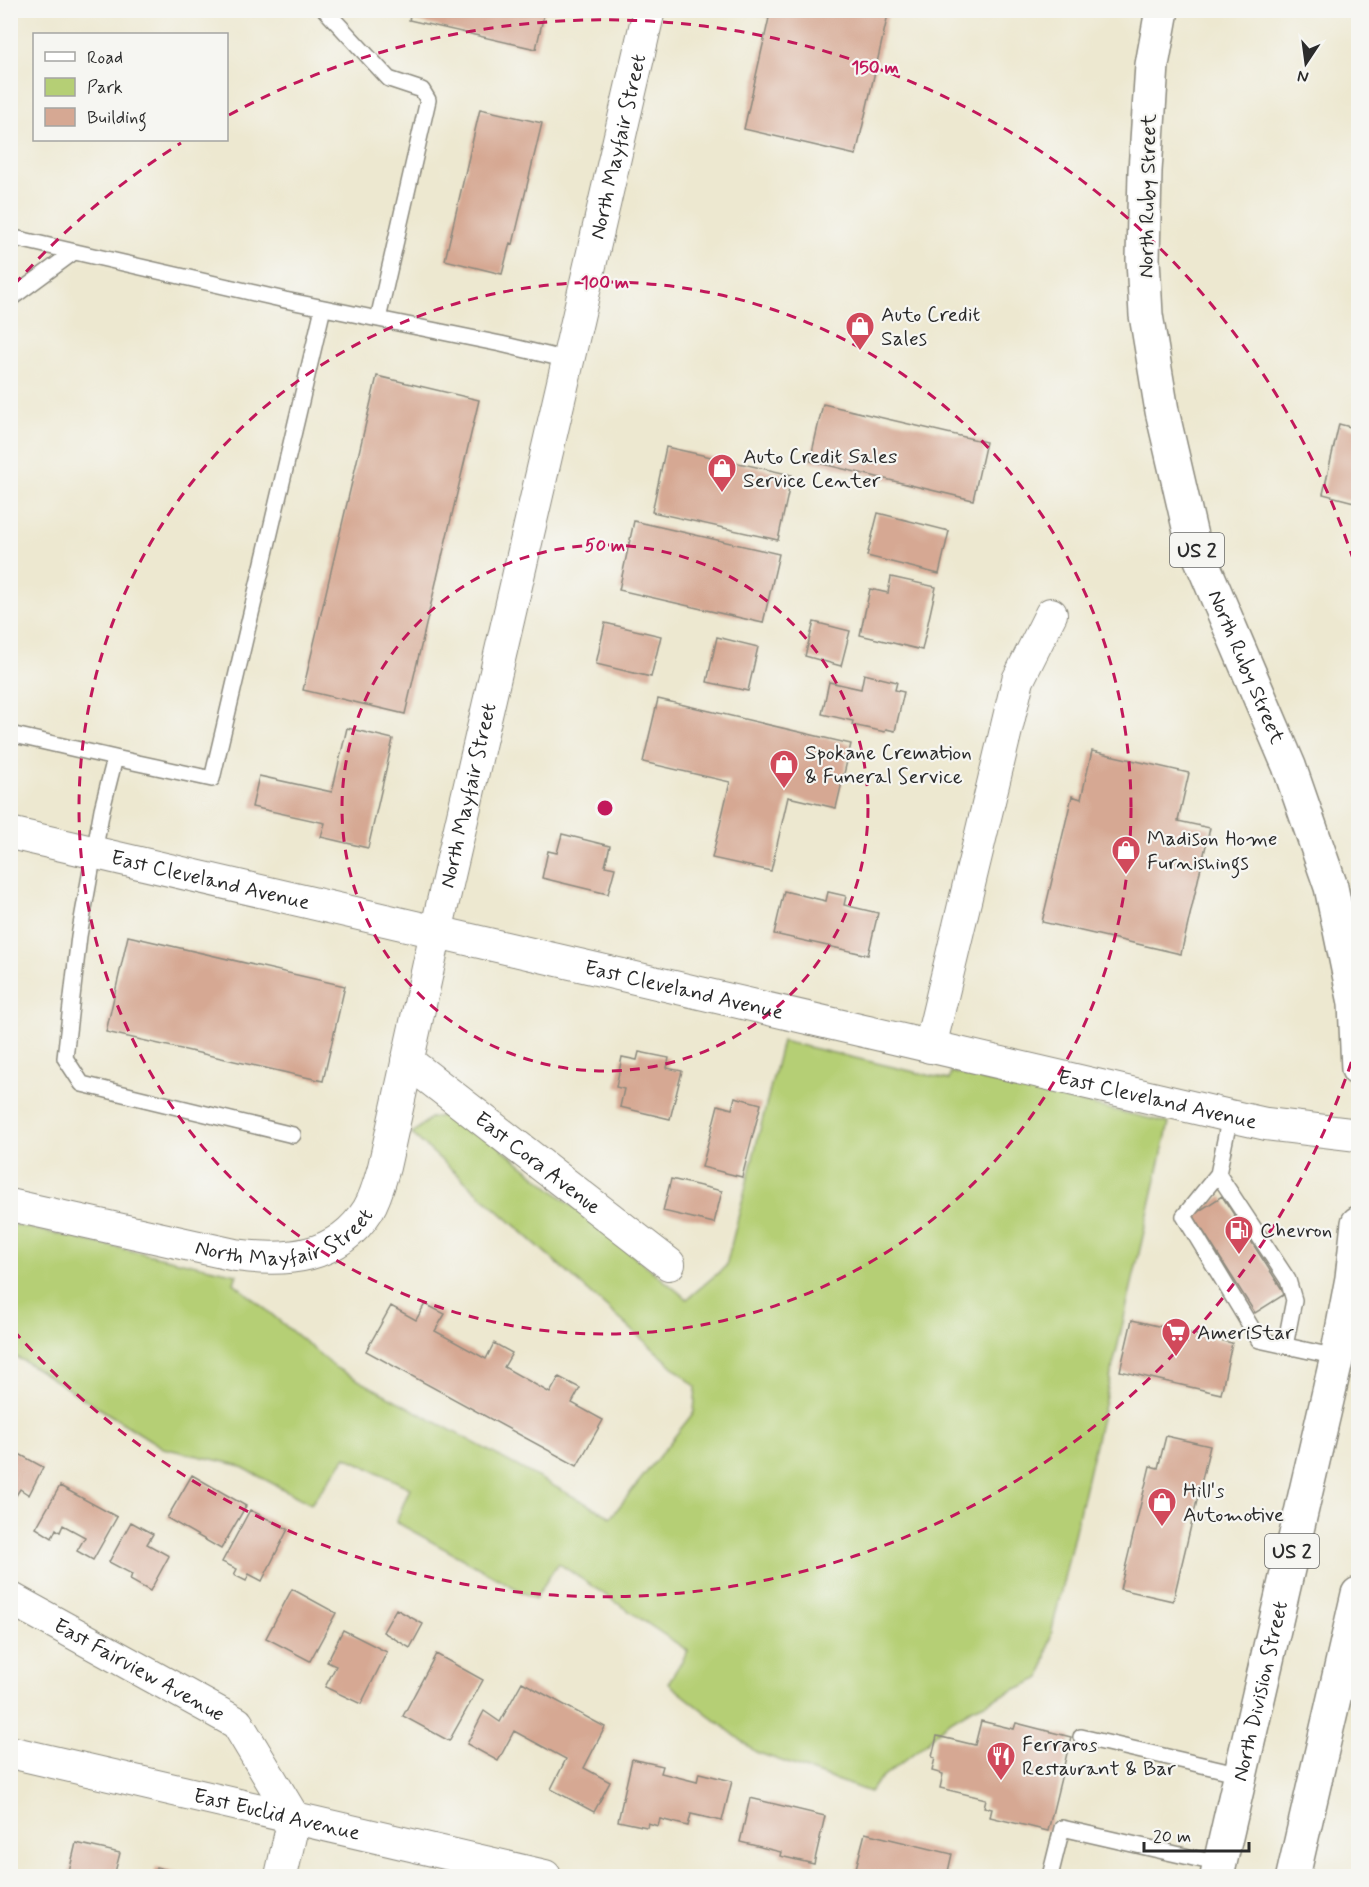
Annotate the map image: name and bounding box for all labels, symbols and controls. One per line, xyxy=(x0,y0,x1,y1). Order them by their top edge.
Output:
legend xyxy=(33,33,228,141)
north arrow xyxy=(1276,33,1336,93)
text: Road xyxy=(87,46,123,70)
street label: North Mayfair Street xyxy=(584,51,653,242)
text: 150 m xyxy=(851,56,899,80)
text: N xyxy=(1295,65,1311,88)
text: Park xyxy=(87,76,123,100)
text: Building xyxy=(87,106,147,132)
street label: North Ruby Street xyxy=(1133,113,1163,278)
text: 100 m xyxy=(581,271,629,295)
place label: Auto Credit Sales xyxy=(881,301,981,353)
shop icon: Auto Credit Sales xyxy=(844,310,876,352)
place label: Auto Credit Sales Service Center xyxy=(743,443,897,495)
shop icon: Auto Credit Sales Service Center xyxy=(706,452,738,494)
road number: US 2 xyxy=(1170,533,1224,567)
text: 50 m xyxy=(585,534,625,558)
street label: North Ruby Street xyxy=(1201,586,1291,749)
street label: North Mayfair Street xyxy=(434,700,503,891)
place label: Spokane Cremation & Funeral Service xyxy=(805,739,972,791)
shop icon: Spokane Cremation & Funeral Service xyxy=(768,748,800,790)
centre of rings xyxy=(595,798,615,818)
place label: Madison Home Furnishings xyxy=(1147,825,1278,879)
shop icon: Madison Home Furnishings xyxy=(1110,834,1142,876)
street label: East Cleveland Avenue xyxy=(108,844,313,917)
street label: East Cleveland Avenue xyxy=(582,954,786,1027)
street label: East Cleveland Avenue xyxy=(1055,1064,1260,1137)
street label: East Cora Avenue xyxy=(469,1106,607,1221)
street label: North Mayfair Street xyxy=(193,1203,380,1273)
fuel station icon: Chevron xyxy=(1223,1214,1255,1256)
place label: Chevron xyxy=(1260,1217,1332,1245)
supermarket icon: AmeriStar xyxy=(1160,1316,1192,1358)
place label: AmeriStar xyxy=(1197,1319,1294,1347)
place label: Hill's Automotive xyxy=(1183,1477,1284,1529)
shop icon: Hill's Automotive xyxy=(1146,1486,1178,1528)
road number: US 2 xyxy=(1265,1534,1319,1568)
street label: North Division Street xyxy=(1226,1598,1295,1784)
street label: East Fairview Avenue xyxy=(49,1612,230,1729)
place label: Ferraros Restaurant & Bar xyxy=(1022,1731,1176,1783)
restaurant icon: Ferraros Restaurant & Bar xyxy=(985,1740,1017,1782)
street label: East Euclid Avenue xyxy=(191,1782,363,1848)
scale bar xyxy=(1144,1815,1249,1853)
text: 20 m xyxy=(1153,1825,1191,1849)

